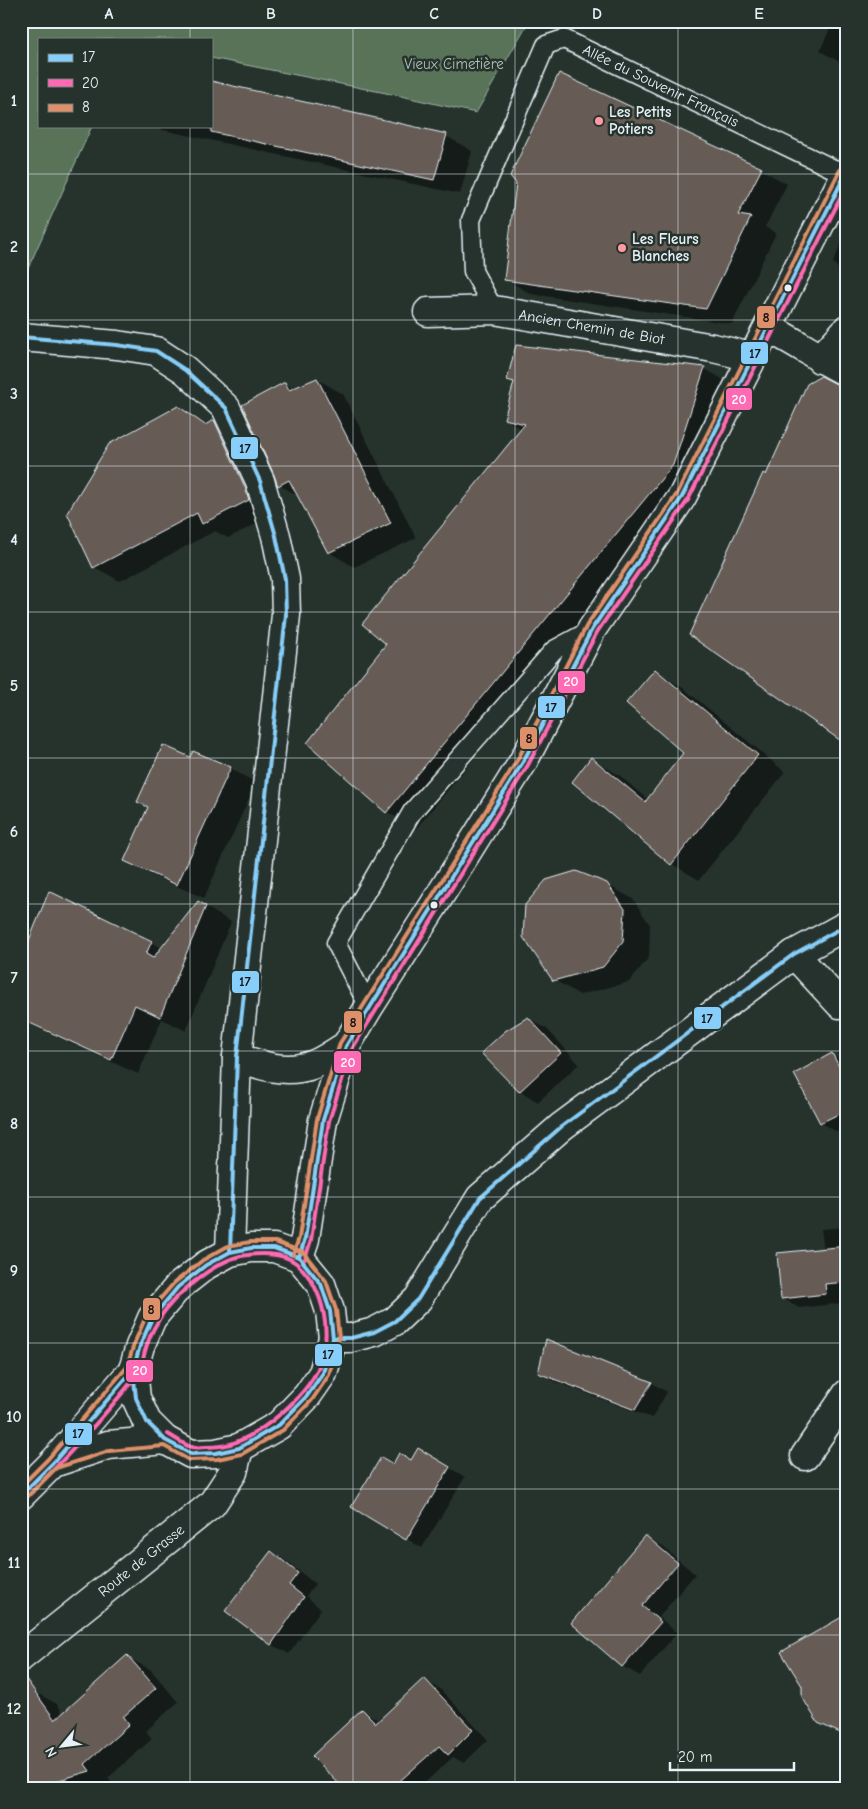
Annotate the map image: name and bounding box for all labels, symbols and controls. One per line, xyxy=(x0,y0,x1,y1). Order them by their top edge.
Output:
text: A xyxy=(105,5,114,23)
text: B xyxy=(266,5,276,23)
text: C xyxy=(429,5,439,23)
text: D xyxy=(592,5,602,23)
text: E xyxy=(754,5,764,23)
legend xyxy=(38,38,212,128)
street label: Allée du Souvenir Français xyxy=(580,40,742,131)
text: 17 xyxy=(82,48,95,66)
park label: Vieux Cimetière xyxy=(404,55,504,73)
text: 20 xyxy=(82,74,99,92)
text: 1 xyxy=(11,92,17,110)
text: 8 xyxy=(82,98,90,116)
place label: Les Petits Potiers xyxy=(609,103,671,138)
marker: Les Petits Potiers xyxy=(593,115,605,127)
place label: Les Fleurs Blanches xyxy=(632,230,699,265)
text: 2 xyxy=(10,238,18,256)
marker: Les Fleurs Blanches xyxy=(616,242,628,254)
unlabelled marker xyxy=(783,283,793,293)
street label: Ancien Chemin de Biot xyxy=(517,305,667,349)
line badge: 8 xyxy=(756,305,776,329)
text: 8 xyxy=(762,309,770,326)
line badge: 17 xyxy=(740,341,769,365)
text: 17 xyxy=(749,345,762,362)
text: 3 xyxy=(10,385,18,403)
line badge: 20 xyxy=(725,387,753,411)
text: 20 xyxy=(732,391,746,408)
line badge: 17 xyxy=(230,436,259,460)
text: 17 xyxy=(239,440,252,457)
text: 4 xyxy=(10,531,18,549)
line badge: 20 xyxy=(557,670,586,694)
text: 20 xyxy=(564,673,578,690)
text: 5 xyxy=(10,677,18,695)
line badge: 17 xyxy=(537,695,566,719)
text: 17 xyxy=(545,699,558,716)
line badge: 8 xyxy=(519,726,538,750)
text: 8 xyxy=(525,730,533,747)
text: 6 xyxy=(10,823,18,841)
unlabelled marker xyxy=(429,900,439,910)
text: 7 xyxy=(10,969,18,987)
line badge: 17 xyxy=(231,970,260,994)
text: 17 xyxy=(239,973,252,990)
line badge: 17 xyxy=(693,1006,722,1030)
line badge: 8 xyxy=(343,1010,363,1034)
text: 17 xyxy=(701,1010,714,1027)
text: 8 xyxy=(349,1014,357,1031)
line badge: 20 xyxy=(333,1050,362,1074)
text: 20 xyxy=(341,1054,355,1071)
text: 8 xyxy=(10,1115,18,1133)
text: 9 xyxy=(10,1262,18,1280)
line badge: 8 xyxy=(142,1297,161,1321)
text: 8 xyxy=(147,1301,155,1318)
line badge: 17 xyxy=(314,1343,343,1367)
text: 17 xyxy=(322,1346,335,1363)
line badge: 20 xyxy=(125,1359,154,1383)
text: 20 xyxy=(133,1362,147,1379)
text: 10 xyxy=(6,1408,22,1426)
line badge: 17 xyxy=(64,1422,93,1446)
text: 17 xyxy=(72,1425,85,1442)
street label: Route de Grasse xyxy=(94,1520,188,1601)
text: 11 xyxy=(8,1554,20,1572)
text: 12 xyxy=(7,1700,21,1718)
north arrow xyxy=(38,1722,88,1772)
scale bar xyxy=(670,1739,794,1771)
text: N xyxy=(41,1744,61,1760)
text: 20 m xyxy=(678,1748,712,1766)

